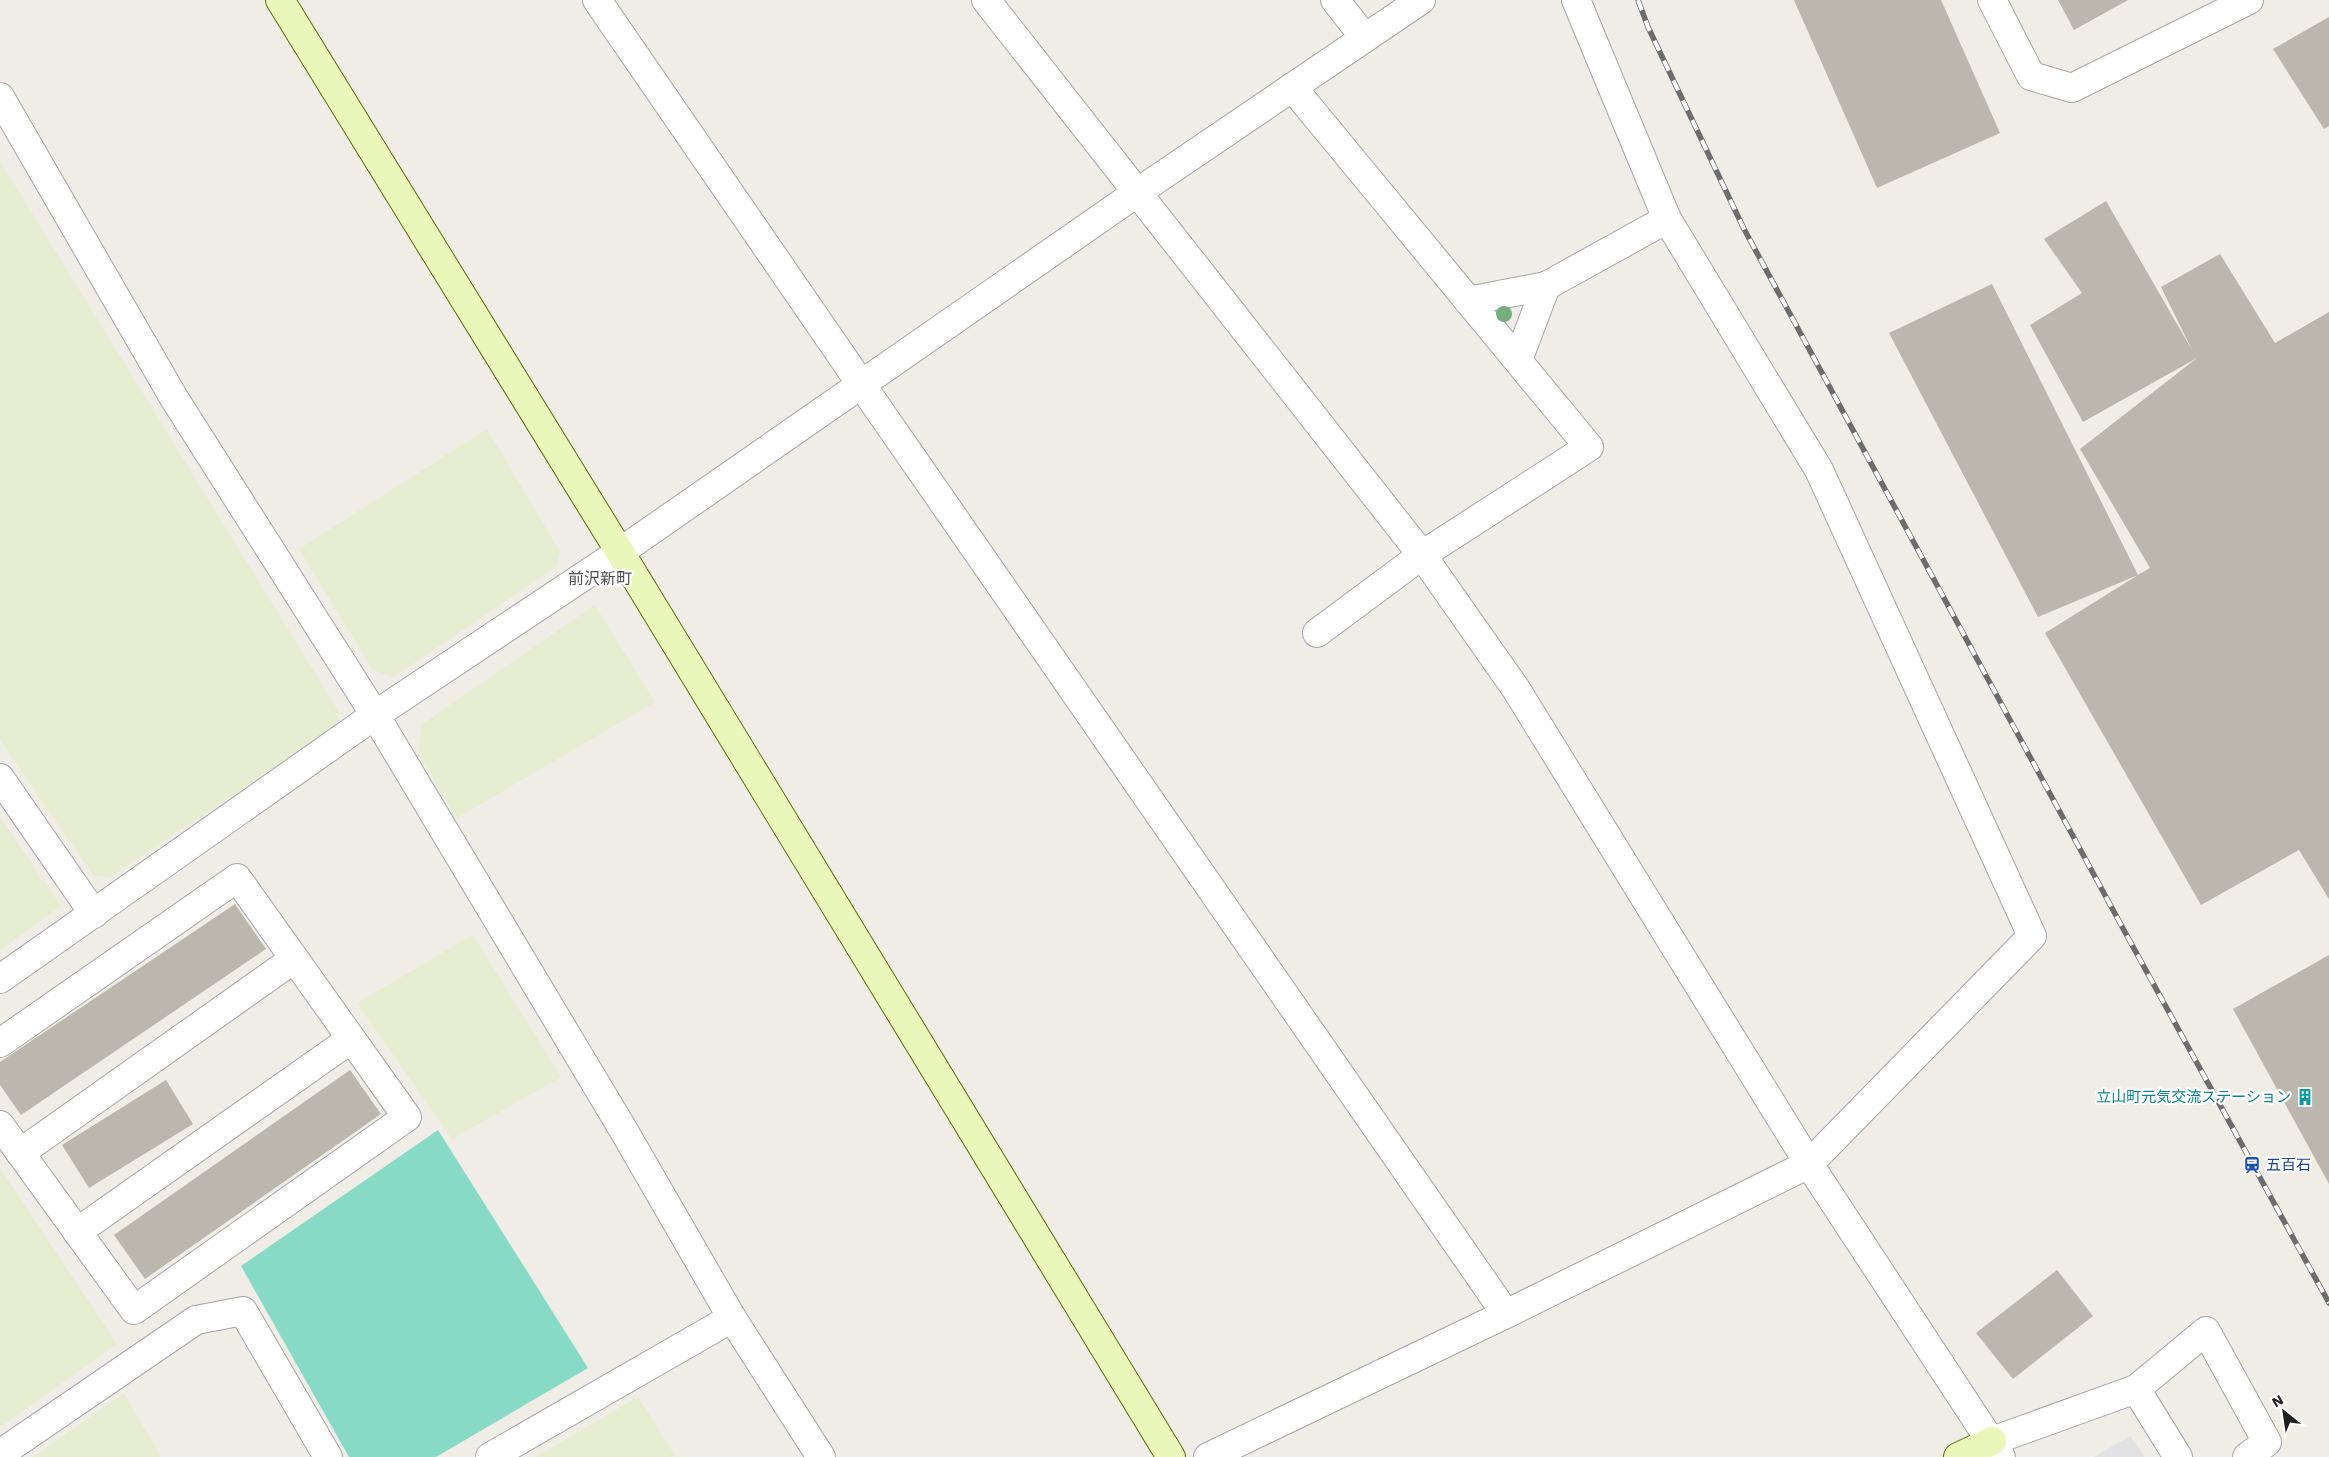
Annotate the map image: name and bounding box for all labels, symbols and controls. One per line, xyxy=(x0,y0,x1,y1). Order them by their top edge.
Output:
district label: 前沢新町 xyxy=(568,569,632,588)
building icon: 立山町元気交流ステーション xyxy=(2295,1087,2315,1107)
place label: 立山町元気交流ステーション xyxy=(2096,1088,2291,1106)
station icon: 五百石 xyxy=(2242,1155,2262,1175)
place label: 五百石 xyxy=(2266,1156,2311,1174)
north arrow xyxy=(2259,1387,2309,1437)
text: N xyxy=(2269,1391,2286,1410)

